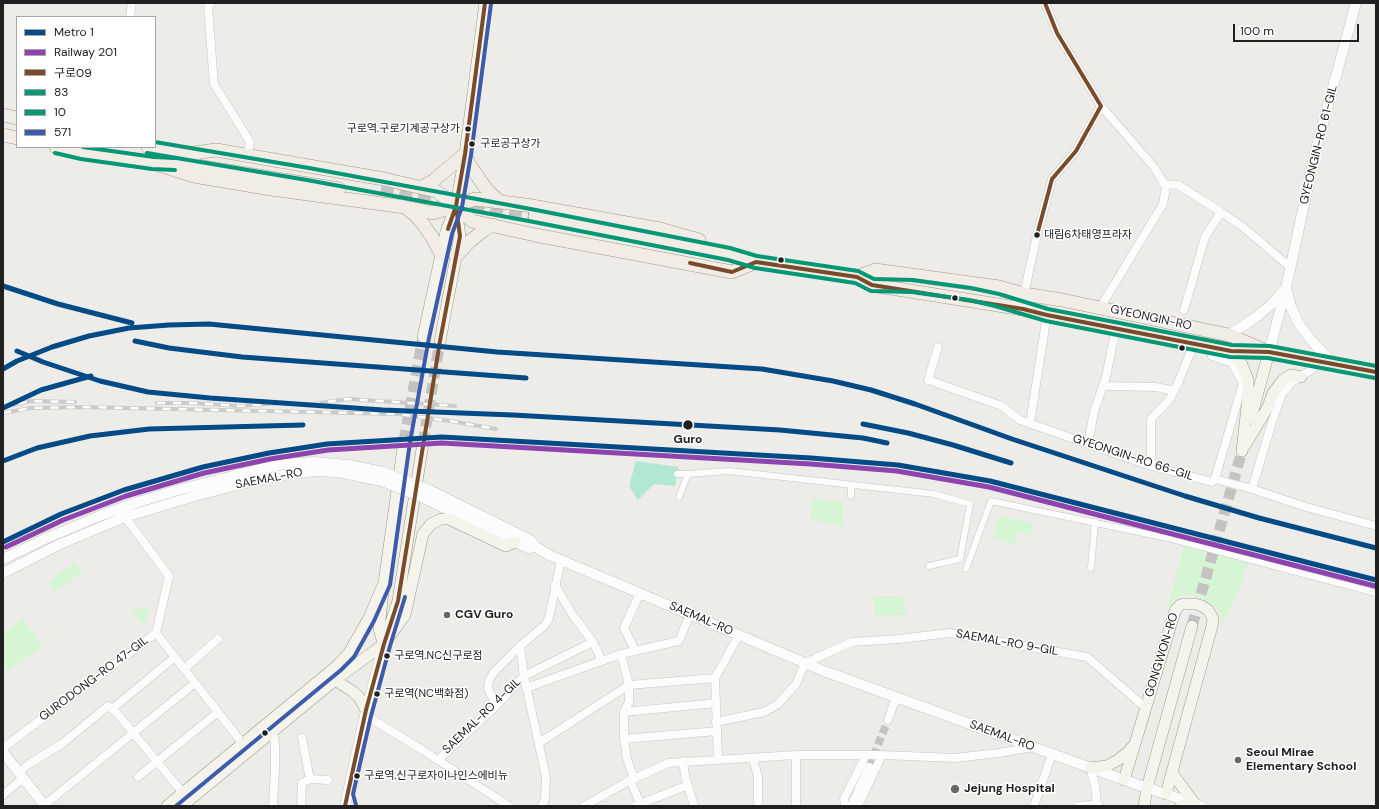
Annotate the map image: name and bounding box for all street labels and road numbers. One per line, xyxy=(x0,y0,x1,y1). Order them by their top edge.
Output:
street label: GYEONGIN-RO 61-GIL xyxy=(1297,84,1341,206)
street label: GYEONGIN-RO xyxy=(1109,302,1193,334)
street label: GYEONGIN-RO 66-GIL xyxy=(1071,432,1195,484)
street label: SAEMAL-RO xyxy=(234,465,304,493)
street label: SAEMAL-RO xyxy=(667,599,735,639)
street label: GONGWON-RO xyxy=(1142,611,1182,699)
street label: SAEMAL-RO 9-GIL xyxy=(955,627,1059,659)
street label: GURODONG-RO 47-GIL xyxy=(37,633,151,725)
street label: SAEMAL-RO 4-GIL xyxy=(440,675,524,757)
street label: SAEMAL-RO xyxy=(968,718,1036,754)

